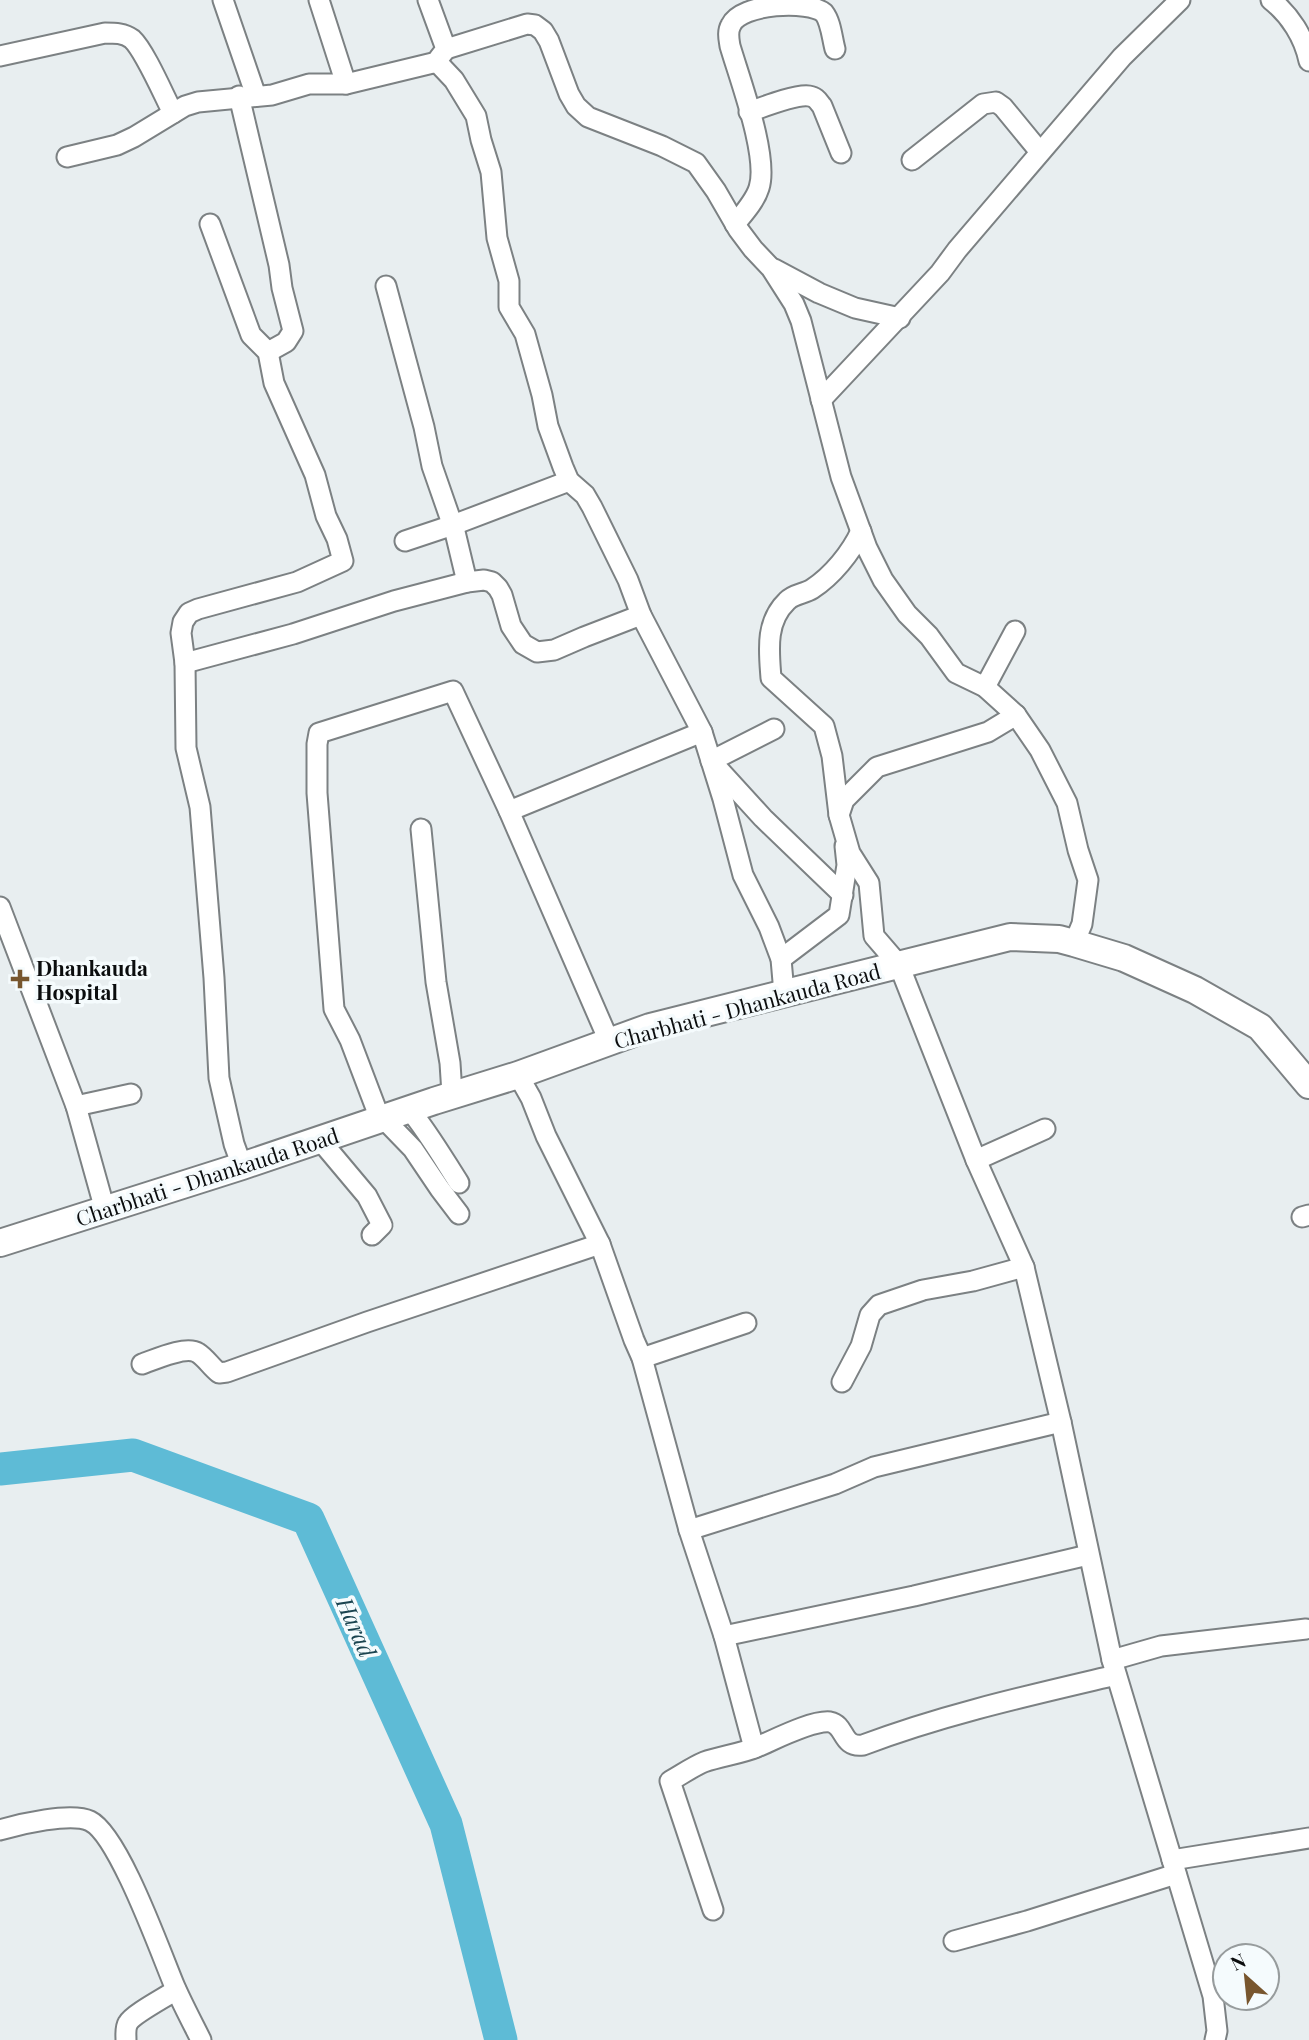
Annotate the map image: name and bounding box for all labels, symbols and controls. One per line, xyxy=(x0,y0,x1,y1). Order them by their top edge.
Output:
place label: Dhankauda Hospital xyxy=(36,953,148,1005)
street label: Charbhati - Dhankauda Road xyxy=(611,956,883,1054)
marker: Dhankauda Hospital xyxy=(10,969,30,989)
street label: Charbhati - Dhankauda Road xyxy=(72,1120,342,1232)
water label: Harad xyxy=(330,1591,384,1662)
north arrow xyxy=(1211,1942,1281,2012)
text: N xyxy=(1226,1946,1250,1976)

